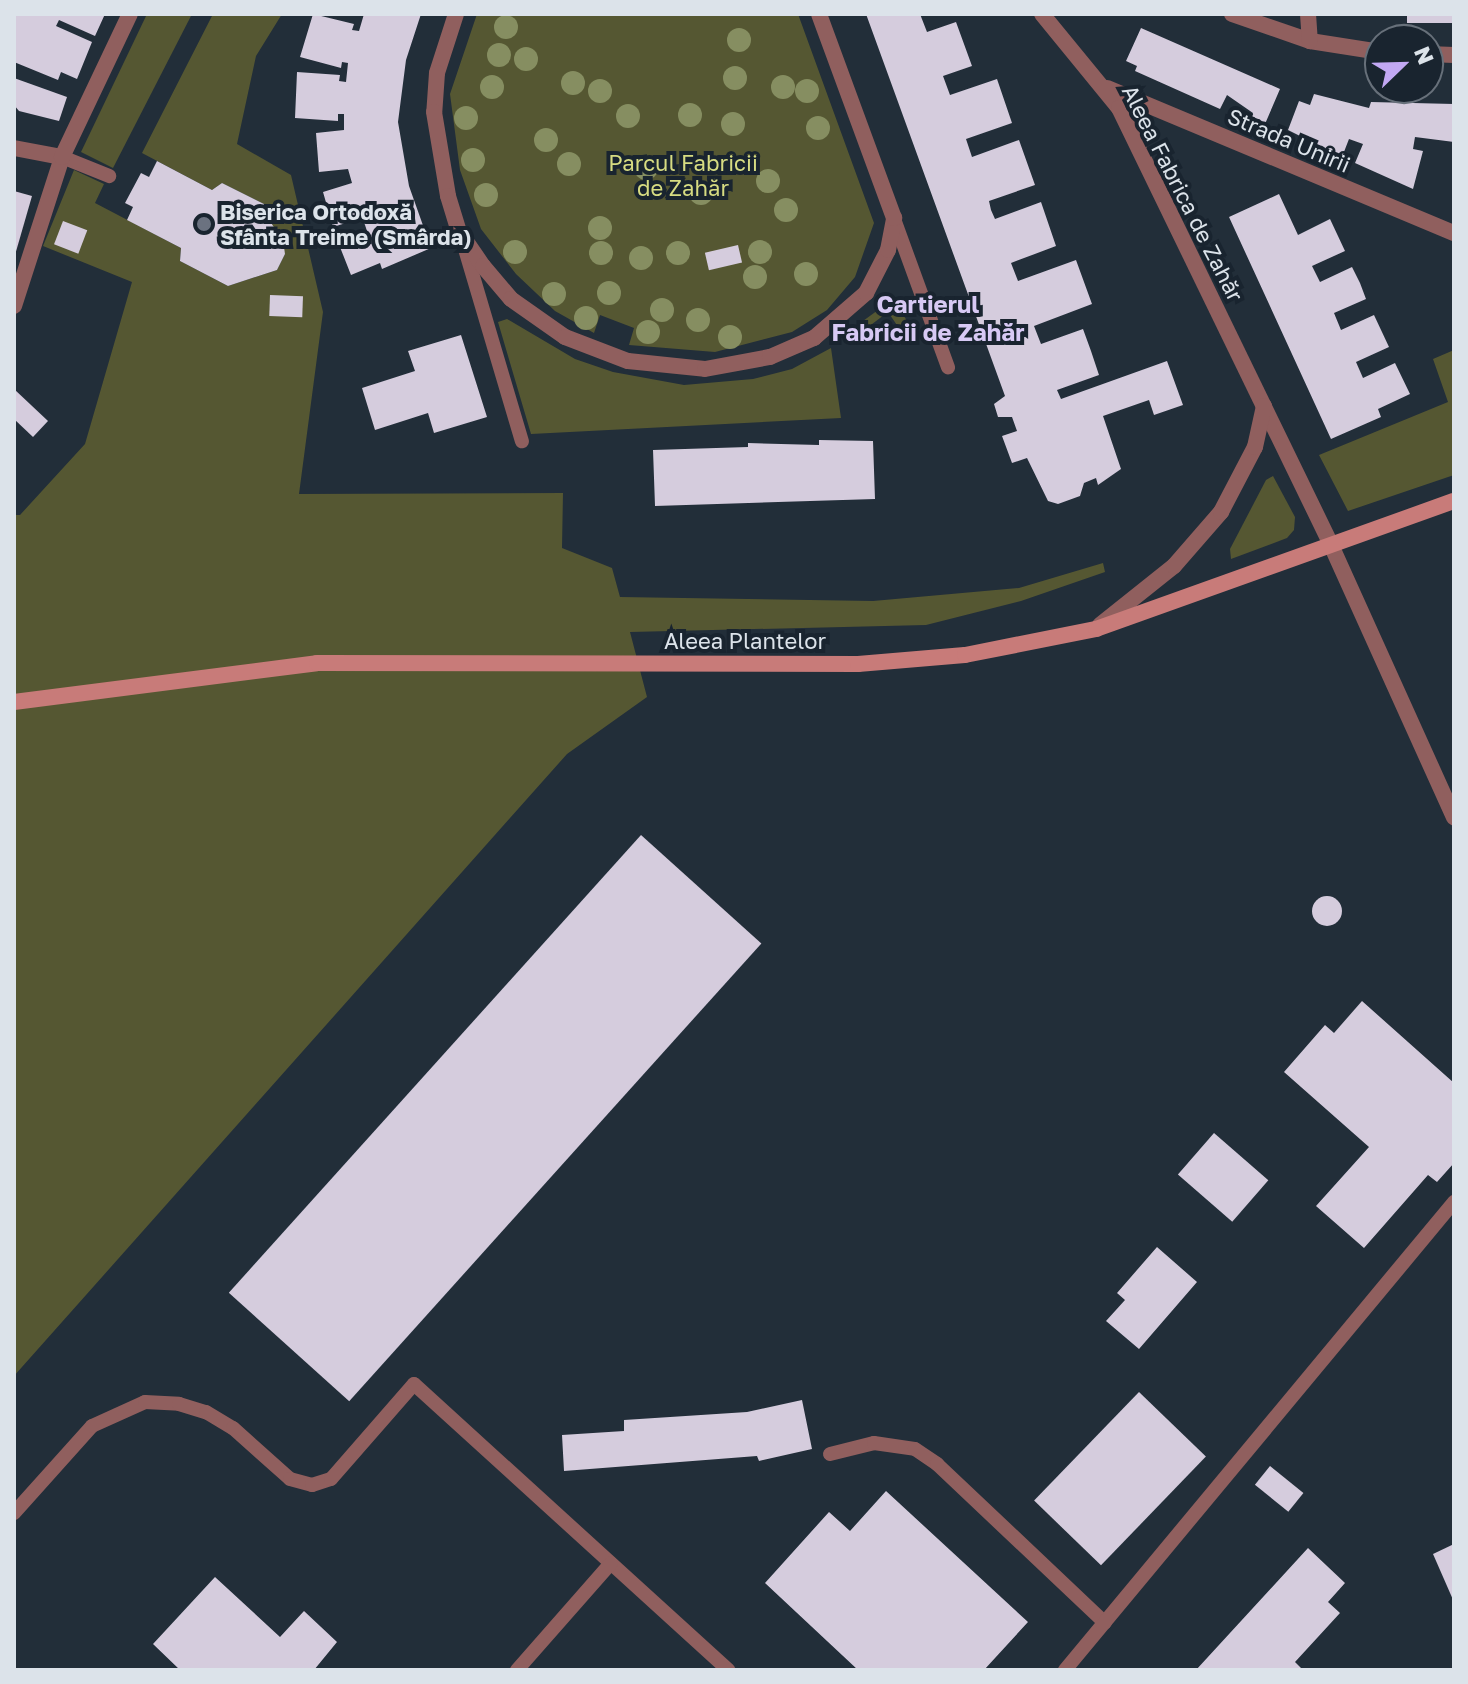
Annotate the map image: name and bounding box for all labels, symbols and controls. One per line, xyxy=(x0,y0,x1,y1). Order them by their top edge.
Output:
north arrow xyxy=(1364,24,1444,104)
text: N xyxy=(1409,42,1440,68)
street label: Aleea Fabrica de Zahăr xyxy=(1117,80,1249,306)
street label: Strada Unirii xyxy=(1224,102,1354,178)
park label: Parcul Fabricii de Zahăr xyxy=(608,149,758,200)
place label: Biserica Ortodoxă Sfânta Treime (Smârda) xyxy=(220,198,472,250)
marker: Biserica Ortodoxă Sfânta Treime (Smârda) xyxy=(195,215,213,233)
district label: Cartierul Fabricii de Zahăr xyxy=(831,290,1025,346)
street label: Aleea Plantelor xyxy=(664,628,826,654)

